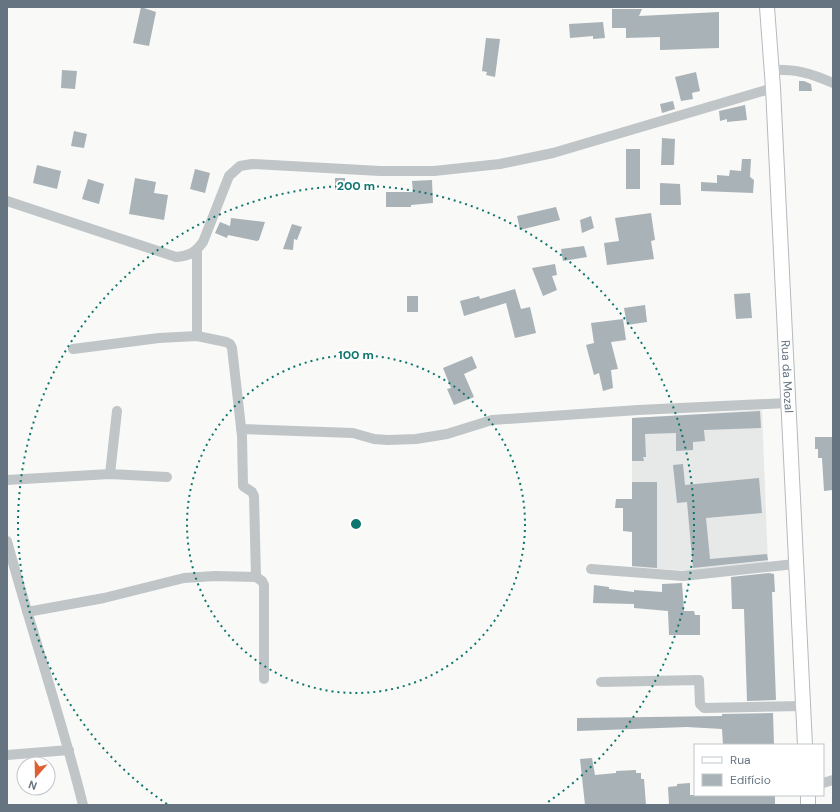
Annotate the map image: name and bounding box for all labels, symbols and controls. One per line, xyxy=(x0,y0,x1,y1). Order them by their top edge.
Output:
text: 200 m xyxy=(337,178,375,194)
street label: Rua da Mozal xyxy=(777,340,797,413)
text: 100 m xyxy=(338,347,374,363)
centre of rings xyxy=(349,517,363,531)
legend xyxy=(694,744,824,796)
text: Rua xyxy=(730,752,751,768)
north arrow xyxy=(16,756,56,796)
text: Edifício xyxy=(730,772,771,788)
text: N xyxy=(26,777,39,793)

